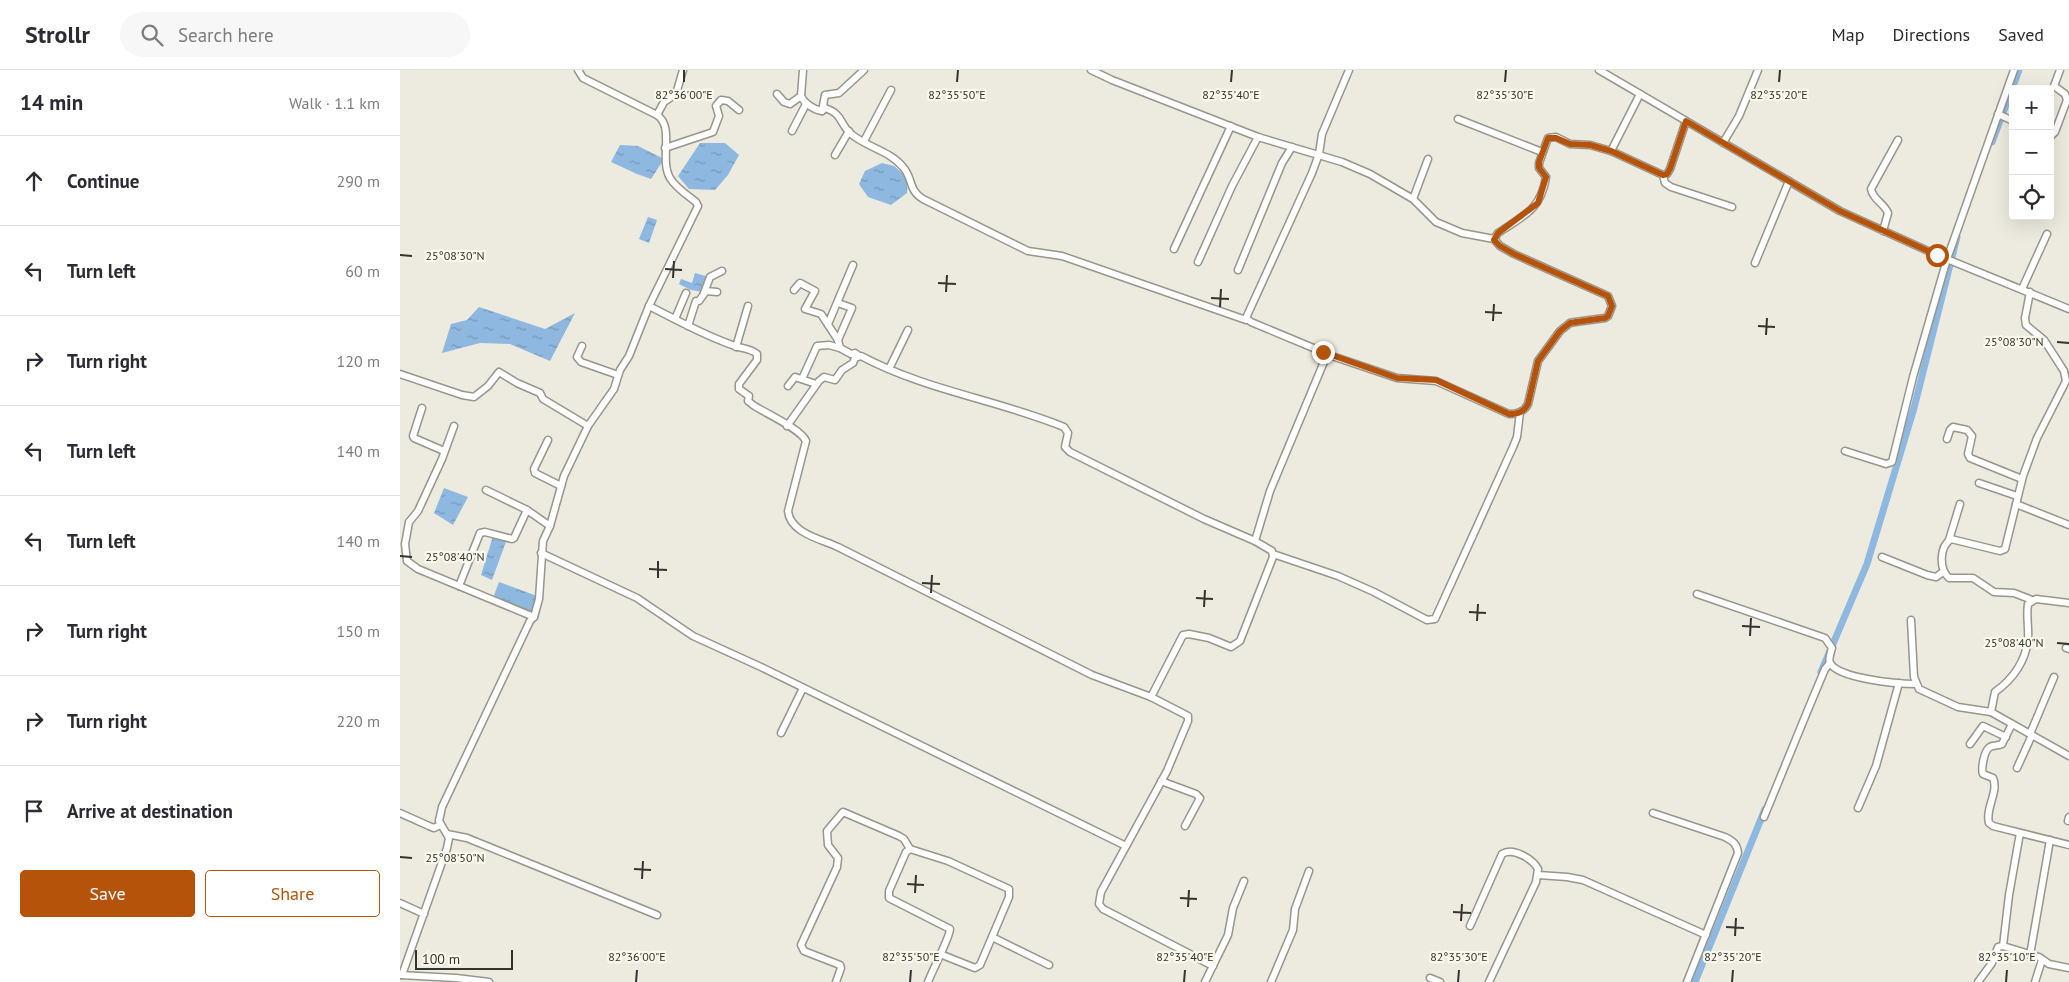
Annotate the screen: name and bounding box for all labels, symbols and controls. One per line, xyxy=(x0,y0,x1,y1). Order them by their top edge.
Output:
search box xyxy=(120,12,470,57)
text: Strollr xyxy=(25,19,90,50)
icon: search xyxy=(138,21,166,49)
text: Search here xyxy=(178,23,274,47)
text: Map xyxy=(1832,23,1864,46)
text: Directions xyxy=(1892,23,1970,46)
text: Saved xyxy=(1998,23,2044,46)
map controls xyxy=(2009,85,2054,220)
button: + xyxy=(2009,85,2054,130)
text: 82°36'00"E xyxy=(655,87,713,102)
text: 82°35'50"E xyxy=(928,87,986,102)
text: 82°35'40"E xyxy=(1202,87,1260,102)
text: 82°35'30"E xyxy=(1476,87,1534,102)
text: 82°35'20"E xyxy=(1750,87,1808,102)
text: 14 min xyxy=(20,89,83,116)
text: Walk · 1.1 km xyxy=(289,93,380,113)
button: − xyxy=(2009,130,2054,175)
icon: ahead xyxy=(20,167,48,195)
text: Continue xyxy=(67,169,139,193)
text: 290 m xyxy=(337,171,380,191)
button: locate xyxy=(2009,175,2054,220)
route start xyxy=(1926,244,1949,267)
text: 25°08'30"N xyxy=(425,248,485,263)
icon: left xyxy=(20,257,48,285)
text: Turn left xyxy=(67,259,136,283)
text: 60 m xyxy=(345,261,380,281)
text: 25°08'30"N xyxy=(1984,334,2044,349)
route end xyxy=(1312,341,1335,364)
icon: right xyxy=(20,347,48,375)
text: Turn right xyxy=(67,349,147,373)
text: 120 m xyxy=(337,351,380,371)
icon: left xyxy=(20,437,48,465)
text: Turn left xyxy=(67,439,136,463)
text: 140 m xyxy=(337,441,380,461)
icon: left xyxy=(20,527,48,555)
text: Turn left xyxy=(67,529,136,553)
text: 140 m xyxy=(337,531,380,551)
text: 25°08'40"N xyxy=(425,549,485,564)
icon: right xyxy=(20,617,48,645)
text: Turn right xyxy=(67,619,147,643)
text: 150 m xyxy=(337,621,380,641)
text: 25°08'40"N xyxy=(1984,635,2044,650)
icon: right xyxy=(20,707,48,735)
text: Turn right xyxy=(67,709,147,733)
text: 220 m xyxy=(337,711,380,731)
icon: arrive xyxy=(20,797,48,825)
text: Arrive at destination xyxy=(67,799,233,823)
text: 25°08'50"N xyxy=(425,850,485,865)
button: Save xyxy=(20,870,195,917)
button: Share xyxy=(205,870,380,917)
scale bar xyxy=(415,947,512,970)
text: 82°36'00"E xyxy=(608,949,666,964)
text: 82°35'50"E xyxy=(882,949,940,964)
text: 82°35'40"E xyxy=(1156,949,1214,964)
text: 82°35'30"E xyxy=(1430,949,1488,964)
text: 82°35'20"E xyxy=(1704,949,1762,964)
text: 82°35'10"E xyxy=(1978,949,2036,964)
text: 100 m xyxy=(422,950,460,968)

